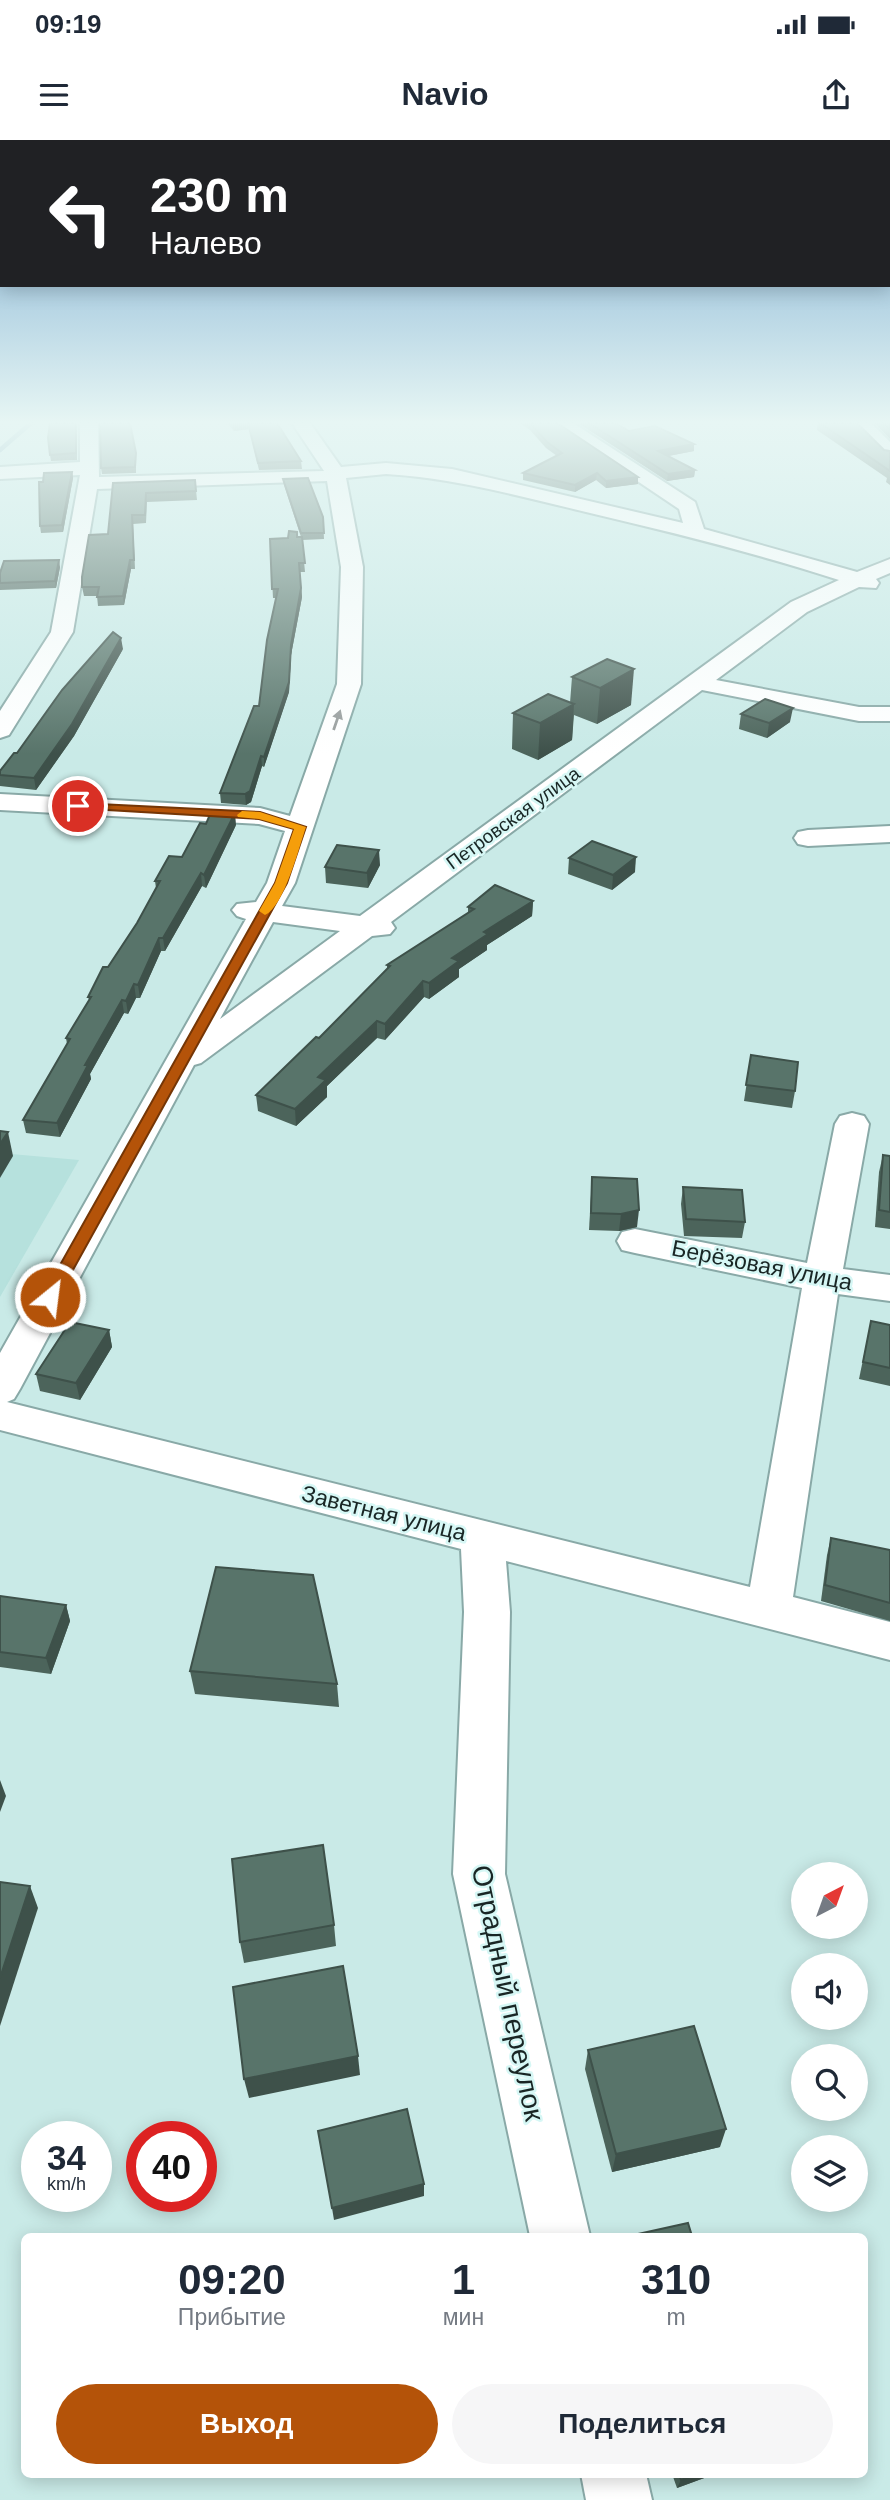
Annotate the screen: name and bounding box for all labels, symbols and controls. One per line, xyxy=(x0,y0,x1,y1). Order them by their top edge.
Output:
text: 09:19 xyxy=(35,9,102,39)
icon: menu xyxy=(35,76,73,114)
text: Navio xyxy=(401,76,489,112)
icon: share xyxy=(817,76,855,114)
icon: left xyxy=(35,168,126,259)
text: 230 m xyxy=(150,168,289,222)
text: Налево xyxy=(150,225,262,261)
one-way arrow xyxy=(332,709,343,730)
street label: Петровская улица xyxy=(442,762,584,873)
pin xyxy=(48,776,108,836)
icon: arrive xyxy=(59,787,97,825)
street label: Берёзовая улица xyxy=(670,1235,855,1295)
position arrow xyxy=(13,1260,87,1334)
street label: Заветная улица xyxy=(299,1480,469,1546)
street label: Отрадный переулок xyxy=(466,1862,550,2124)
north arrow xyxy=(791,1862,868,1939)
map controls xyxy=(791,1862,868,2212)
button: sound xyxy=(791,1953,868,2030)
button: search xyxy=(791,2044,868,2121)
speed limit sign: 40 xyxy=(126,2121,217,2212)
button: layers xyxy=(791,2135,868,2212)
text: 34 xyxy=(47,2138,86,2177)
text: km/h xyxy=(47,2174,86,2194)
text: 09:20 xyxy=(178,2256,286,2303)
text: 1 xyxy=(452,2256,475,2303)
text: 310 xyxy=(641,2256,711,2303)
text: Прибытие xyxy=(178,2304,286,2330)
text: мин xyxy=(443,2304,484,2330)
text: m xyxy=(666,2304,686,2330)
button: Выход xyxy=(56,2384,438,2464)
button: Поделиться xyxy=(452,2384,833,2464)

